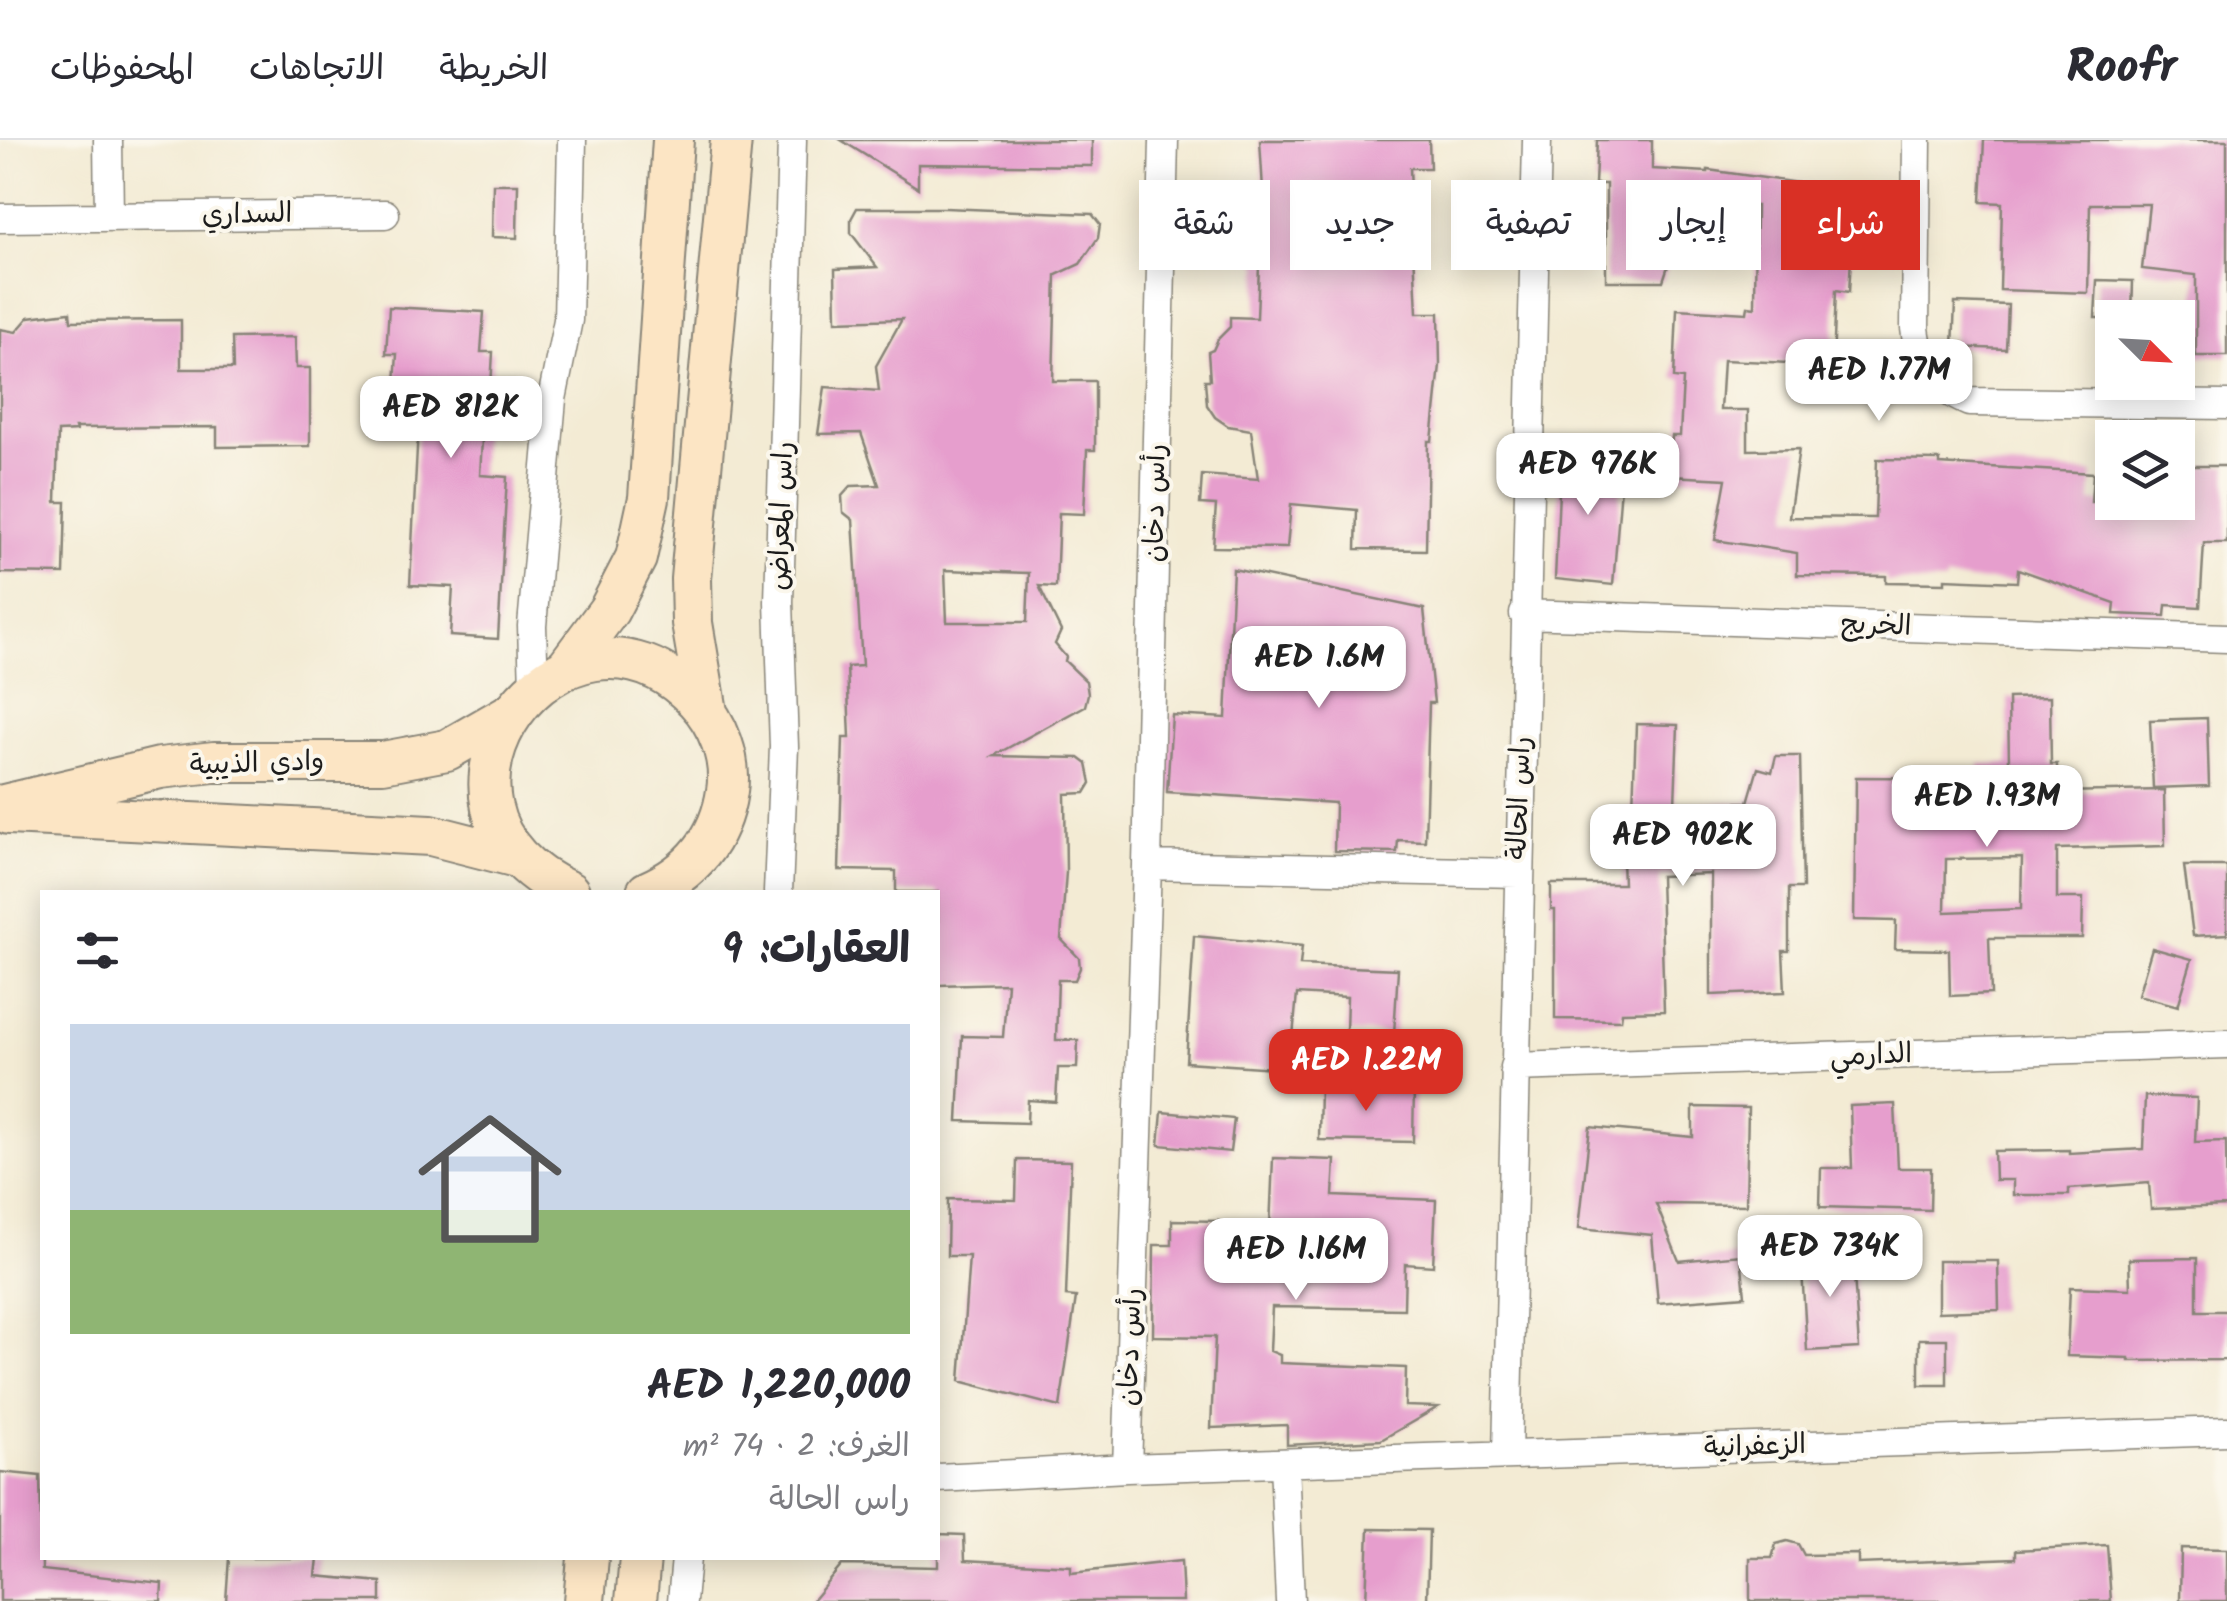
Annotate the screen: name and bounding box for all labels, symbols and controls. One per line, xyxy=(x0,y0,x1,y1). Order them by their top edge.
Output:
text: Roofr xyxy=(2066,31,2177,107)
text: المحفوظات xyxy=(50,42,194,98)
text: الاتجاهات xyxy=(249,42,384,98)
text: الخريطة xyxy=(439,42,548,98)
chip: شقة xyxy=(1139,180,1270,270)
chip: جديد xyxy=(1290,180,1431,270)
chip: تصفية xyxy=(1451,180,1606,270)
chip: إيجار xyxy=(1626,180,1761,270)
chip: شراء xyxy=(1781,180,1920,270)
street label: السداري xyxy=(201,192,293,238)
north arrow xyxy=(2095,300,2195,400)
map controls xyxy=(2095,300,2195,520)
pin: AED 1.77M xyxy=(1765,339,1993,424)
text: AED 1.77M xyxy=(1807,346,1951,397)
pin: AED 812K xyxy=(348,376,554,461)
text: AED 812K xyxy=(382,383,520,434)
button: layers xyxy=(2095,420,2195,520)
pin: AED 976K xyxy=(1485,433,1691,518)
text: AED 976K xyxy=(1518,440,1658,491)
street label: راس المعراض xyxy=(757,441,807,591)
street label: رأس دخان xyxy=(1132,443,1180,563)
street label: الخريج xyxy=(1840,602,1912,650)
pin: AED 1.6M xyxy=(1216,626,1422,711)
text: AED 1.6M xyxy=(1254,633,1384,684)
street label: راس الحالة xyxy=(1495,736,1545,860)
street label: وادي الذيبية xyxy=(189,739,325,789)
pin: AED 1.93M xyxy=(1873,765,2101,850)
text: AED 1.93M xyxy=(1914,772,2060,823)
pin: AED 902K xyxy=(1580,804,1786,889)
text: AED 902K xyxy=(1612,811,1754,862)
text: العقارات: 9 xyxy=(722,917,910,984)
icon: filters xyxy=(70,923,125,978)
pin: AED 1.22M xyxy=(1252,1029,1480,1114)
street label: الدارمي xyxy=(1829,1032,1913,1080)
text: AED 1.22M xyxy=(1291,1036,1441,1087)
icon: home xyxy=(400,1089,580,1269)
pin: AED 734K xyxy=(1727,1215,1933,1300)
pin: AED 1.16M xyxy=(1182,1218,1410,1303)
text: AED 734K xyxy=(1760,1222,1900,1273)
text: AED 1.16M xyxy=(1226,1225,1366,1276)
street label: رأس دخان xyxy=(1106,1287,1156,1407)
text: AED 1,220,000 xyxy=(646,1354,910,1421)
text: الغرف: 2 · 74 m² xyxy=(683,1422,910,1473)
street label: الزعفرانية xyxy=(1703,1423,1807,1471)
text: راس الحالة xyxy=(769,1475,910,1526)

